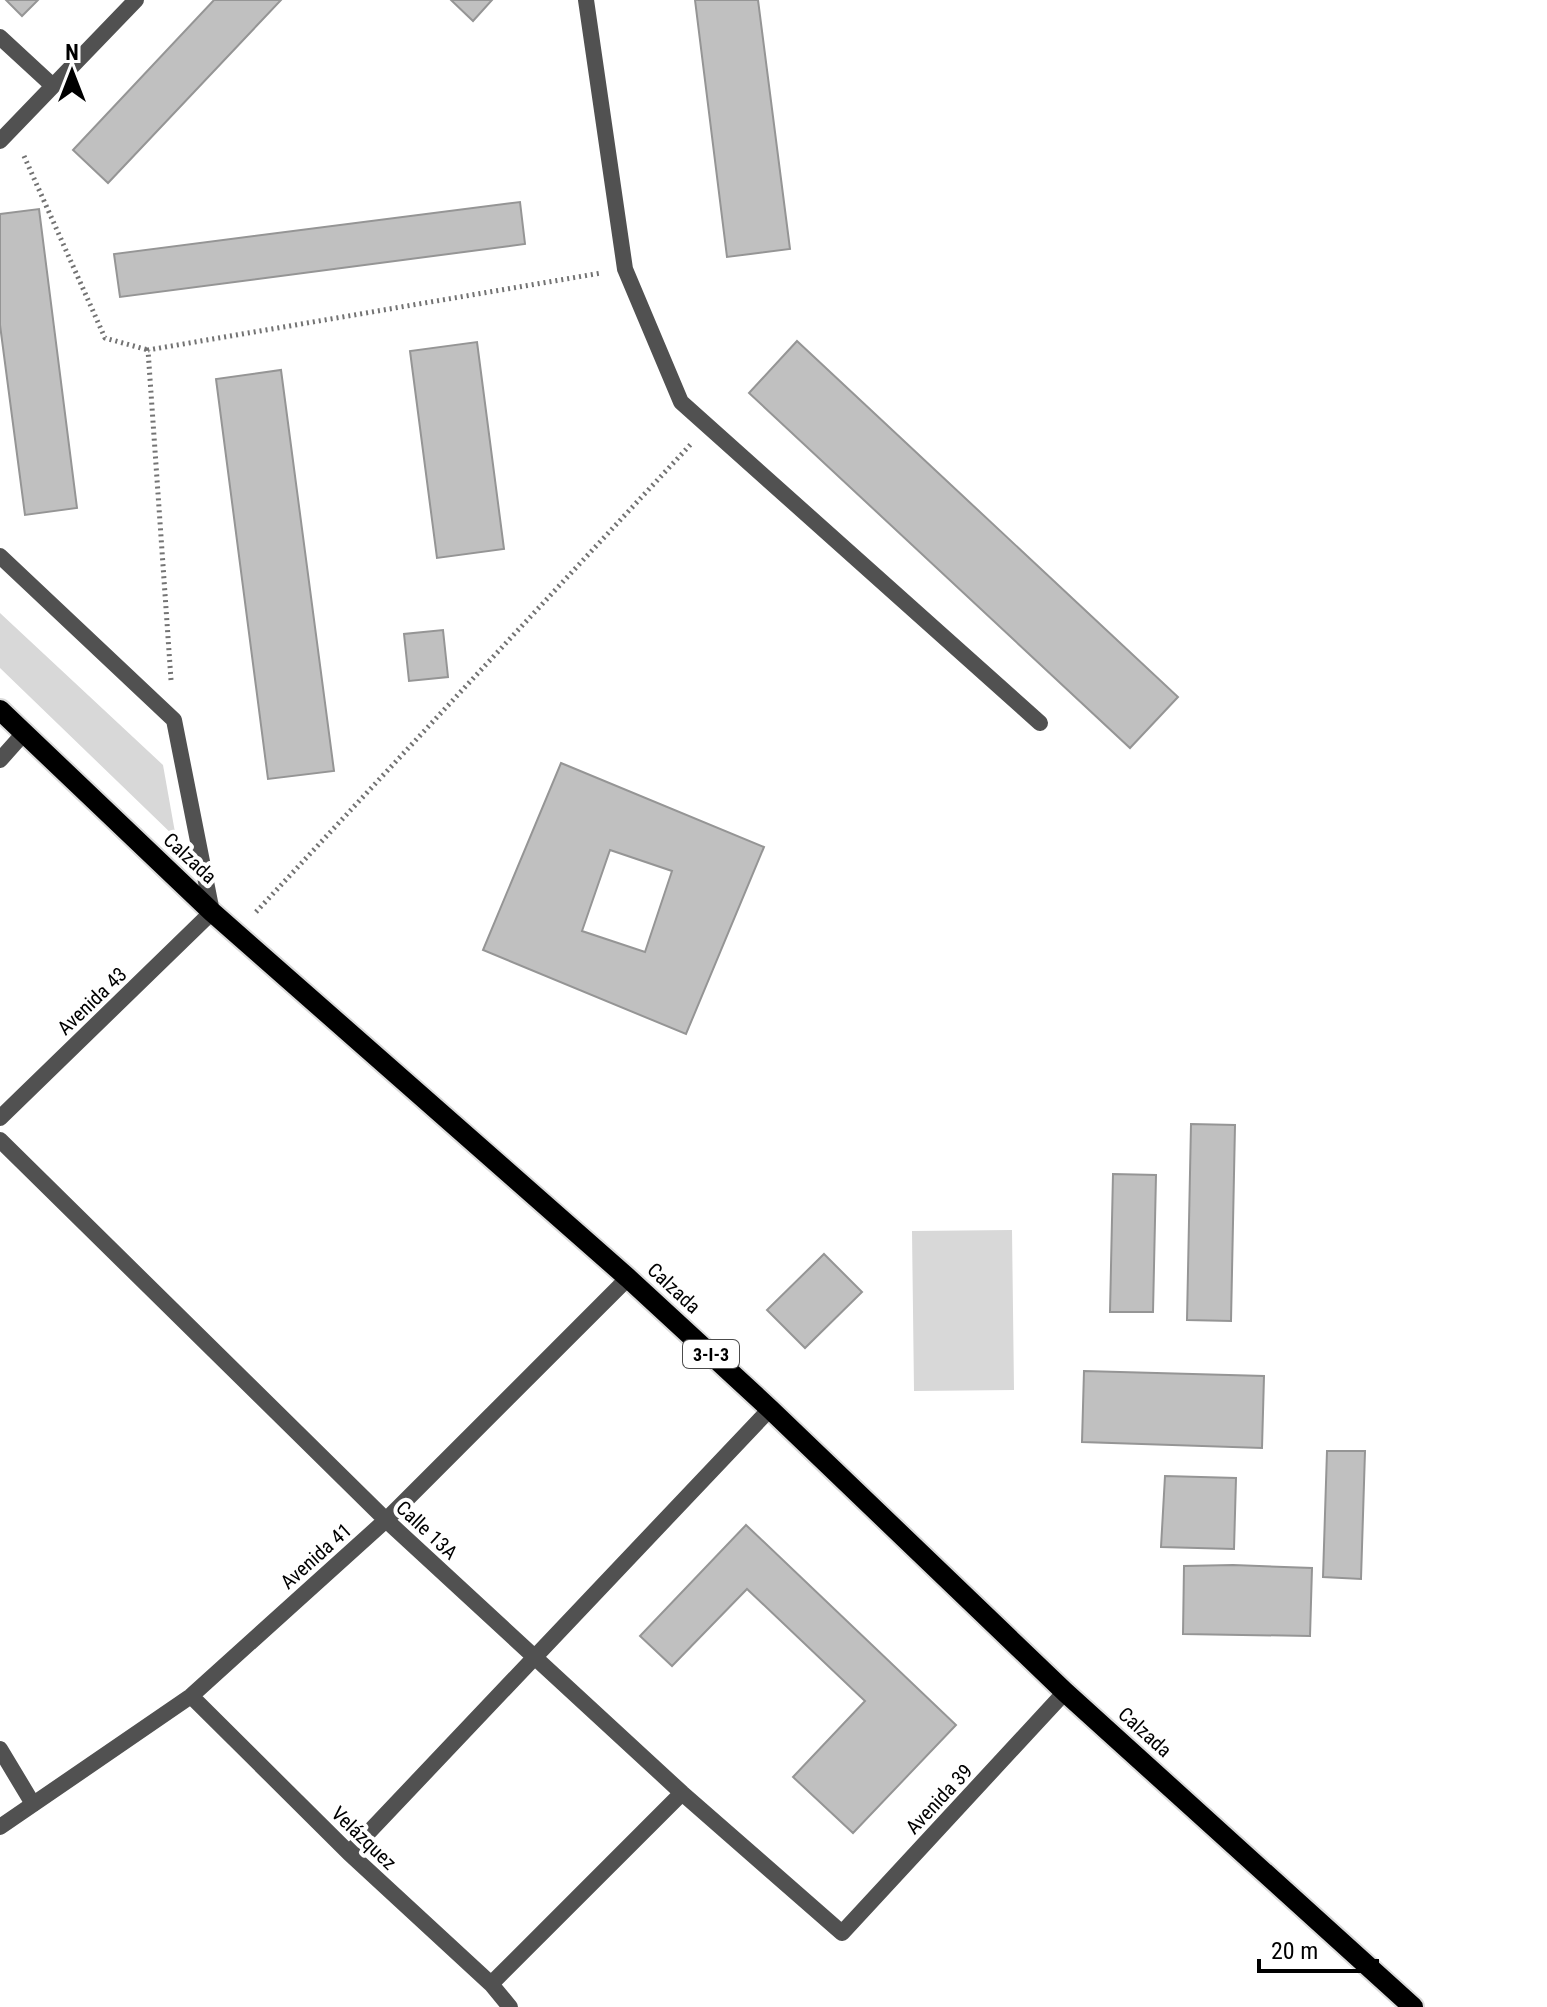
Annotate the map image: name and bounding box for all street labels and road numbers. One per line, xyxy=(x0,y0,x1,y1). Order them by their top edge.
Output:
street label: Calzada xyxy=(159,828,221,888)
street label: Avenida 43 xyxy=(52,962,132,1040)
street label: Calzada xyxy=(643,1258,705,1318)
road number: 3-I-3 xyxy=(683,1340,739,1368)
street label: Calle 13A xyxy=(391,1496,463,1565)
street label: Avenida 41 xyxy=(276,1518,356,1594)
street label: Calzada xyxy=(1113,1702,1177,1762)
street label: Avenida 39 xyxy=(901,1759,977,1839)
street label: Velázquez xyxy=(327,1801,401,1875)

